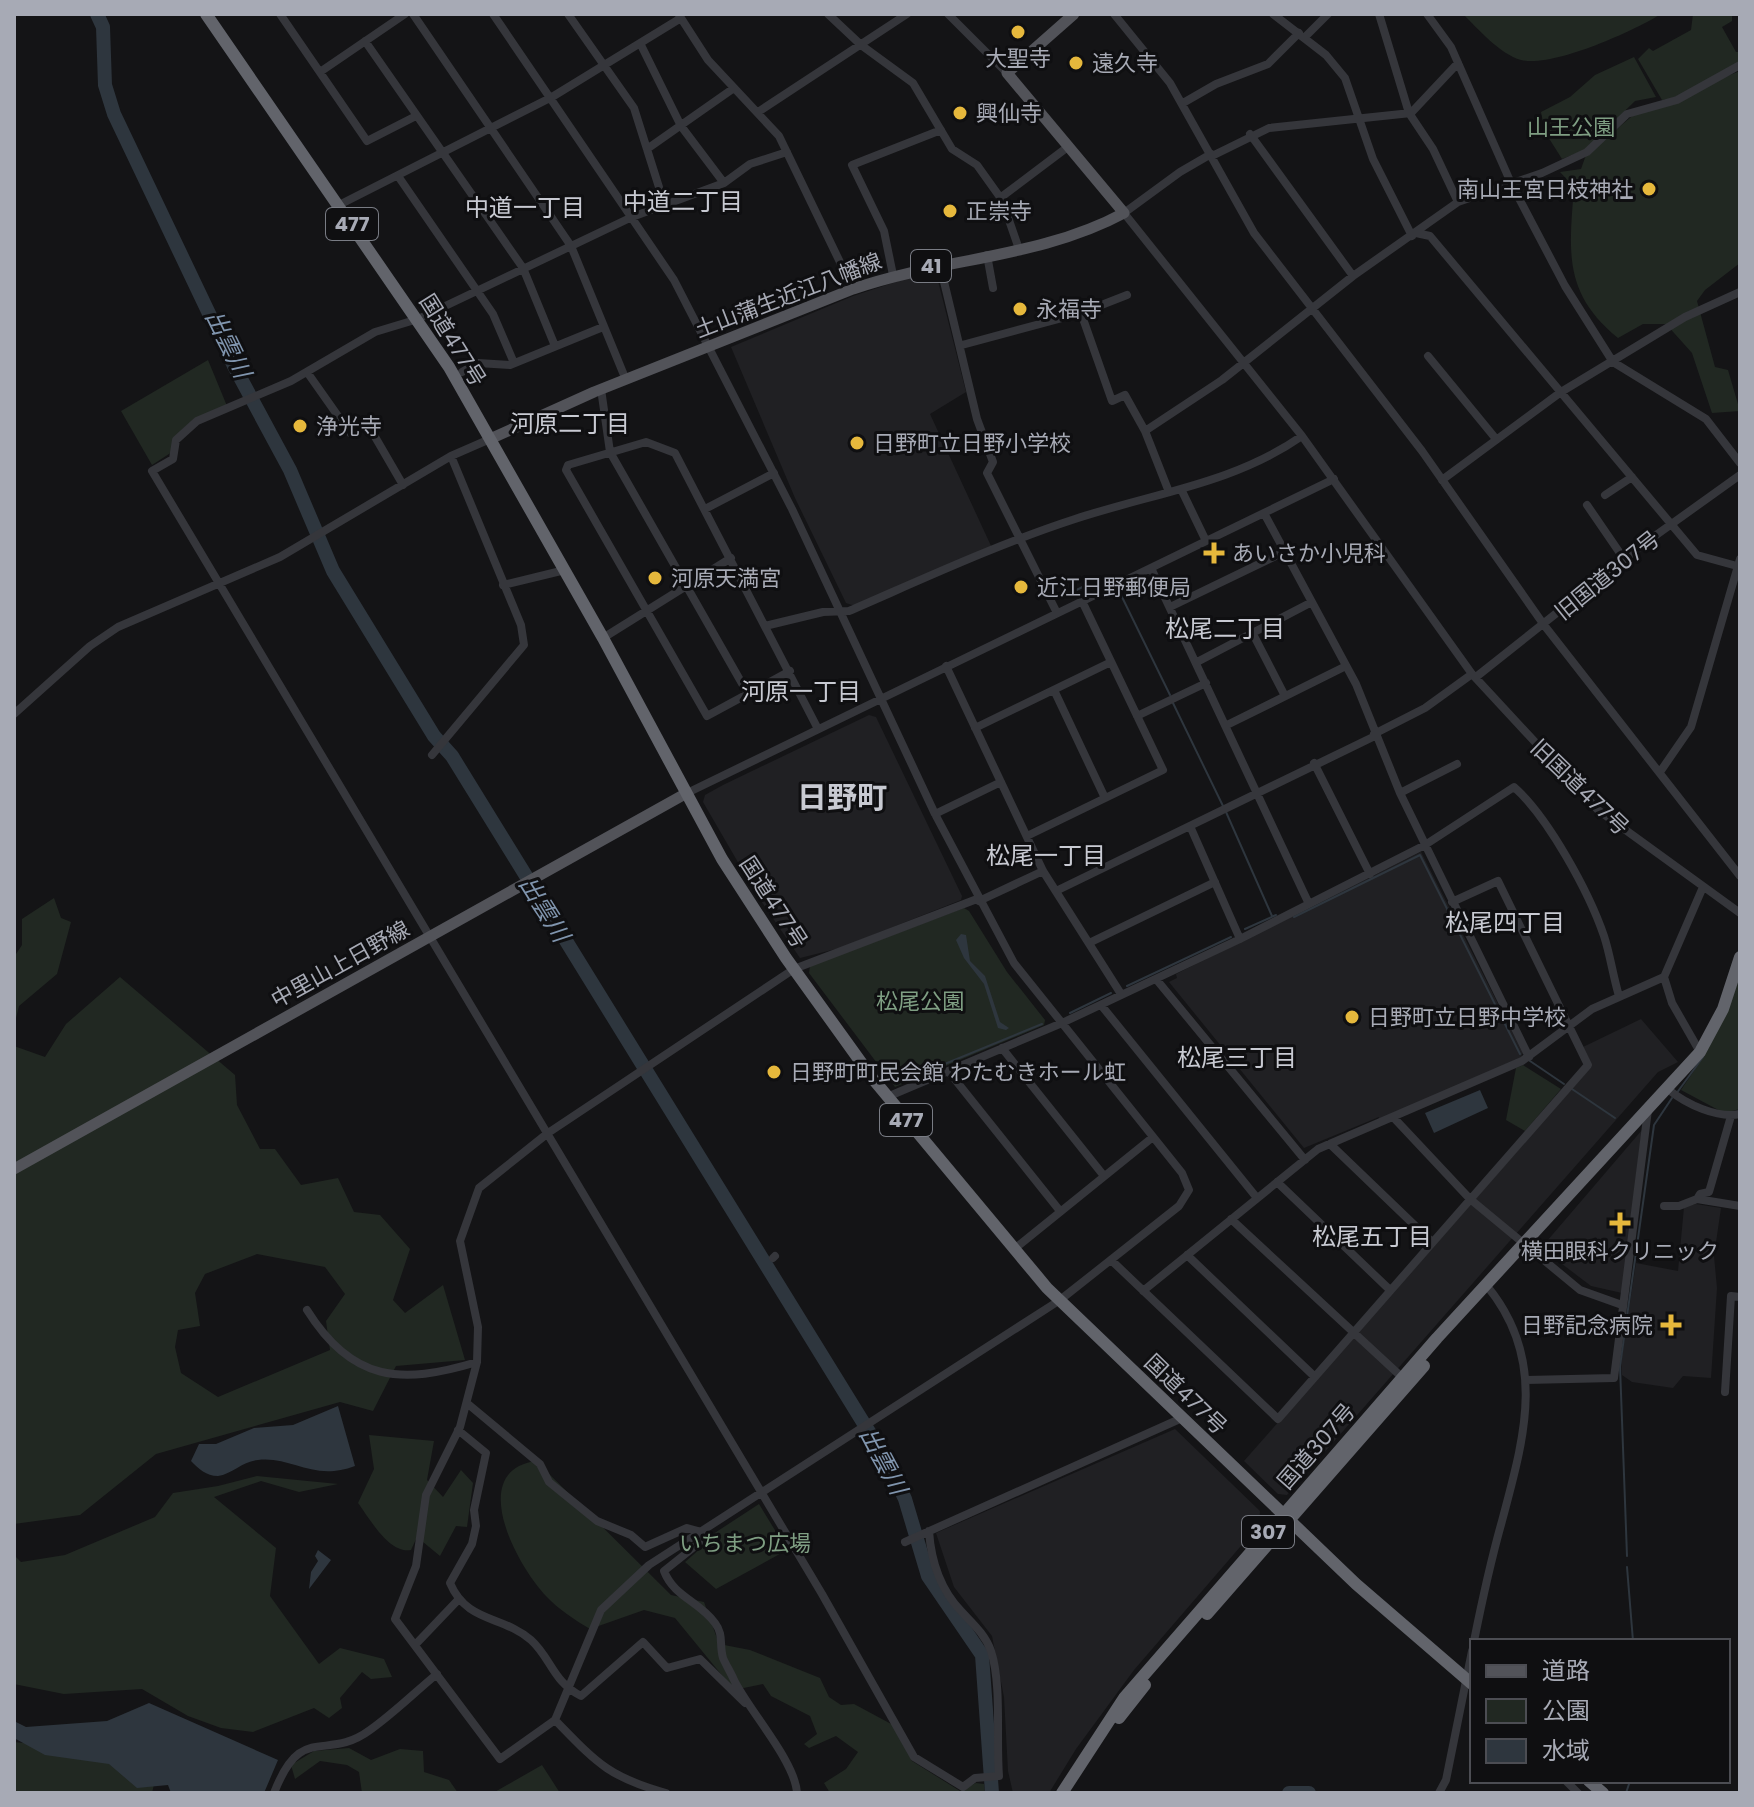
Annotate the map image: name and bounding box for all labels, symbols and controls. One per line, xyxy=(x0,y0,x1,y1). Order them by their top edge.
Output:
marker: 大聖寺 xyxy=(1009,23,1027,41)
place label: 大聖寺 xyxy=(985,43,1051,74)
place label: 遠久寺 xyxy=(1092,48,1158,79)
marker: 遠久寺 xyxy=(1067,54,1085,72)
place label: 興仙寺 xyxy=(976,98,1042,129)
marker: 興仙寺 xyxy=(951,104,969,122)
park label: 山王公園 xyxy=(1527,112,1615,143)
place label: 南山王宮日枝神社 xyxy=(1457,174,1633,205)
marker: 南山王宮日枝神社 xyxy=(1640,180,1658,198)
district label: 中道二丁目 xyxy=(623,185,743,218)
district label: 中道一丁目 xyxy=(465,191,585,224)
place label: 正崇寺 xyxy=(966,196,1032,227)
marker: 正崇寺 xyxy=(941,202,959,220)
road number: 477 xyxy=(326,208,378,240)
street label: 土山蒲生近江八幡線 xyxy=(690,246,886,345)
road number: 41 xyxy=(911,250,951,282)
street label: 国道477号 xyxy=(412,288,493,393)
place label: 永福寺 xyxy=(1036,294,1102,325)
marker: 永福寺 xyxy=(1011,300,1029,318)
water label: 出雲川 xyxy=(198,304,260,386)
district label: 河原二丁目 xyxy=(510,407,630,440)
place label: 浄光寺 xyxy=(316,411,382,442)
marker: 浄光寺 xyxy=(291,417,309,435)
place label: 日野町立日野小学校 xyxy=(873,428,1071,459)
marker: 日野町立日野小学校 xyxy=(848,434,866,452)
street label: 旧国道307号 xyxy=(1548,523,1666,627)
place label: あいさか小児科 xyxy=(1232,538,1386,569)
marker: あいさか小児科 xyxy=(1203,542,1225,564)
place label: 河原天満宮 xyxy=(671,563,781,594)
marker: 河原天満宮 xyxy=(646,569,664,587)
place label: 近江日野郵便局 xyxy=(1037,572,1191,603)
marker: 近江日野郵便局 xyxy=(1012,578,1030,596)
district label: 松尾二丁目 xyxy=(1165,612,1285,645)
district label: 河原一丁目 xyxy=(741,675,861,708)
street label: 旧国道477号 xyxy=(1524,732,1636,842)
district label: 日野町 xyxy=(797,776,887,819)
district label: 松尾一丁目 xyxy=(986,839,1106,872)
street label: 国道477号 xyxy=(732,850,815,954)
water label: 出雲川 xyxy=(511,869,579,951)
district label: 松尾四丁目 xyxy=(1445,906,1565,939)
street label: 中里山上日野線 xyxy=(265,914,415,1015)
park label: 松尾公園 xyxy=(876,986,964,1017)
place label: 日野町立日野中学校 xyxy=(1368,1002,1566,1033)
marker: 日野町立日野中学校 xyxy=(1343,1008,1361,1026)
district label: 松尾三丁目 xyxy=(1177,1041,1297,1074)
place label: 日野町町民会館 わたむきホール虹 xyxy=(790,1057,1126,1088)
marker: 日野町町民会館 わたむきホール虹 xyxy=(765,1063,783,1081)
road number: 477 xyxy=(880,1104,932,1136)
marker: 横田眼科クリニック xyxy=(1609,1212,1631,1234)
district label: 松尾五丁目 xyxy=(1312,1220,1432,1253)
place label: 横田眼科クリニック xyxy=(1521,1236,1719,1267)
place label: 日野記念病院 xyxy=(1521,1310,1653,1341)
marker: 日野記念病院 xyxy=(1660,1314,1682,1336)
street label: 国道477号 xyxy=(1138,1347,1234,1442)
street label: 国道307号 xyxy=(1270,1397,1362,1496)
water label: 出雲川 xyxy=(852,1421,916,1503)
road number: 307 xyxy=(1242,1516,1294,1548)
park label: いちまつ広場 xyxy=(679,1528,811,1559)
legend xyxy=(1470,1639,1730,1783)
text: 道路 xyxy=(1542,1654,1590,1687)
text: 公園 xyxy=(1542,1694,1590,1727)
text: 水域 xyxy=(1542,1734,1590,1767)

